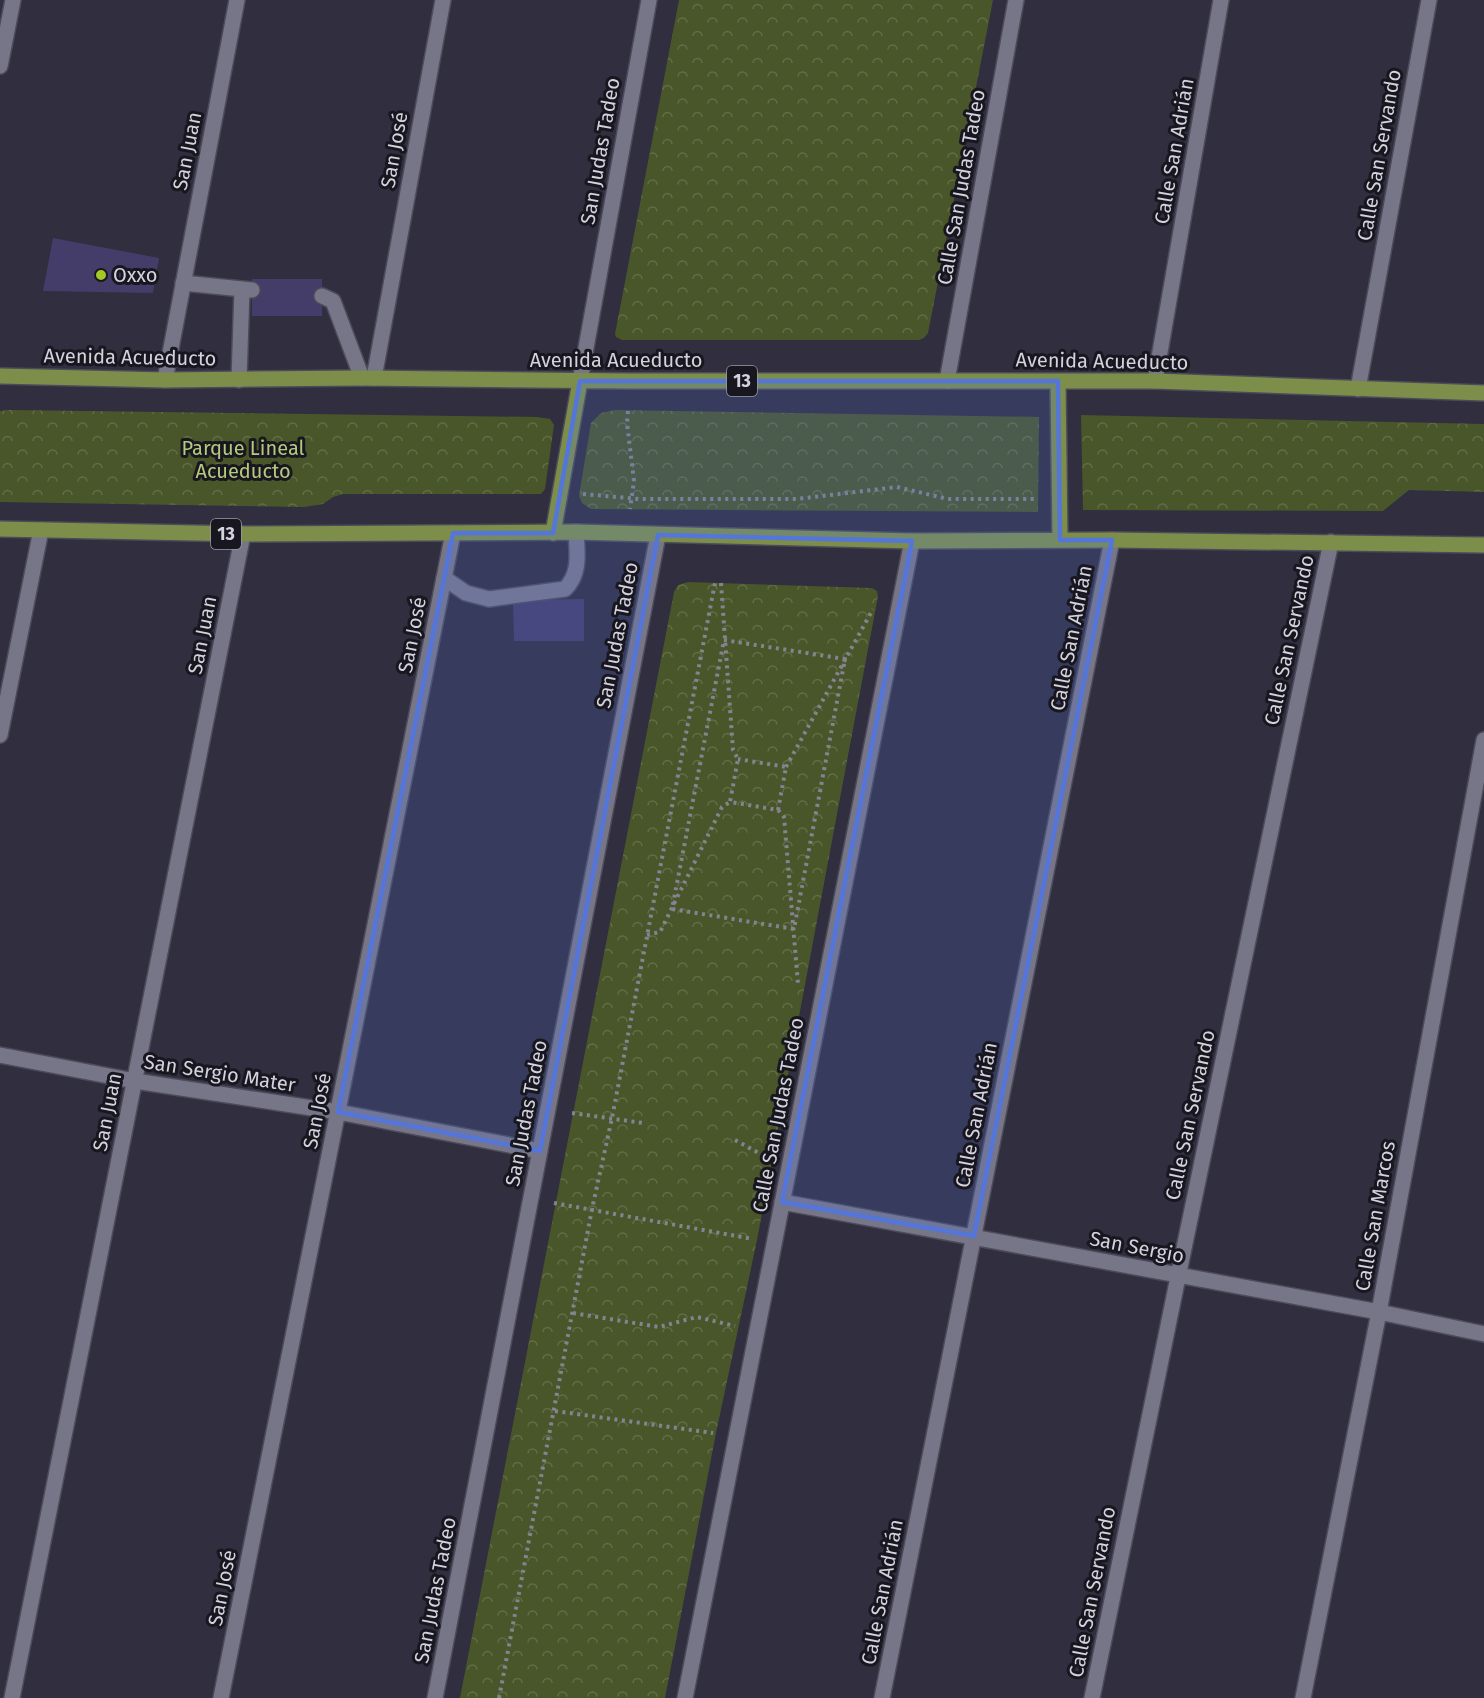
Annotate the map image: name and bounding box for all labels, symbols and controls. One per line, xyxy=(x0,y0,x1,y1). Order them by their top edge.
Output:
street label: Calle San Servando xyxy=(1352,67,1406,243)
street label: San Judas Tadeo xyxy=(575,76,625,226)
street label: Calle San Adrián xyxy=(1149,76,1199,226)
street label: Calle San Judas Tadeo xyxy=(932,87,990,287)
street label: San Juan xyxy=(168,110,206,192)
street label: San José xyxy=(376,110,412,190)
place label: Oxxo xyxy=(113,263,158,287)
marker: Oxxo xyxy=(94,268,108,282)
street label: Avenida Acueducto xyxy=(43,343,217,371)
street label: Avenida Acueducto xyxy=(1015,347,1189,375)
street label: Avenida Acueducto xyxy=(530,348,702,372)
road number: 13 xyxy=(727,366,757,396)
park label: Parque Lineal Acueducto xyxy=(182,436,305,483)
road number: 13 xyxy=(211,519,241,549)
street label: Calle San Servando xyxy=(1259,553,1319,727)
street label: San Judas Tadeo xyxy=(591,560,643,710)
street label: Calle San Adrián xyxy=(1045,563,1097,713)
street label: San Juan xyxy=(183,594,221,676)
street label: San José xyxy=(393,595,431,675)
street label: Calle San Judas Tadeo xyxy=(747,1015,809,1215)
street label: Calle San Servando xyxy=(1160,1028,1220,1202)
street label: San Judas Tadeo xyxy=(500,1038,552,1188)
street label: Calle San Adrián xyxy=(950,1040,1002,1190)
street label: San Sergio Mater xyxy=(143,1049,298,1097)
street label: San Juan xyxy=(88,1071,126,1153)
street label: San José xyxy=(298,1071,336,1151)
street label: Calle San Marcos xyxy=(1350,1139,1400,1293)
street label: San Sergio xyxy=(1088,1226,1186,1268)
street label: Calle San Servando xyxy=(1064,1505,1120,1679)
street label: San Judas Tadeo xyxy=(409,1515,461,1665)
street label: Calle San Adrián xyxy=(856,1517,908,1667)
street label: San José xyxy=(203,1548,241,1628)

